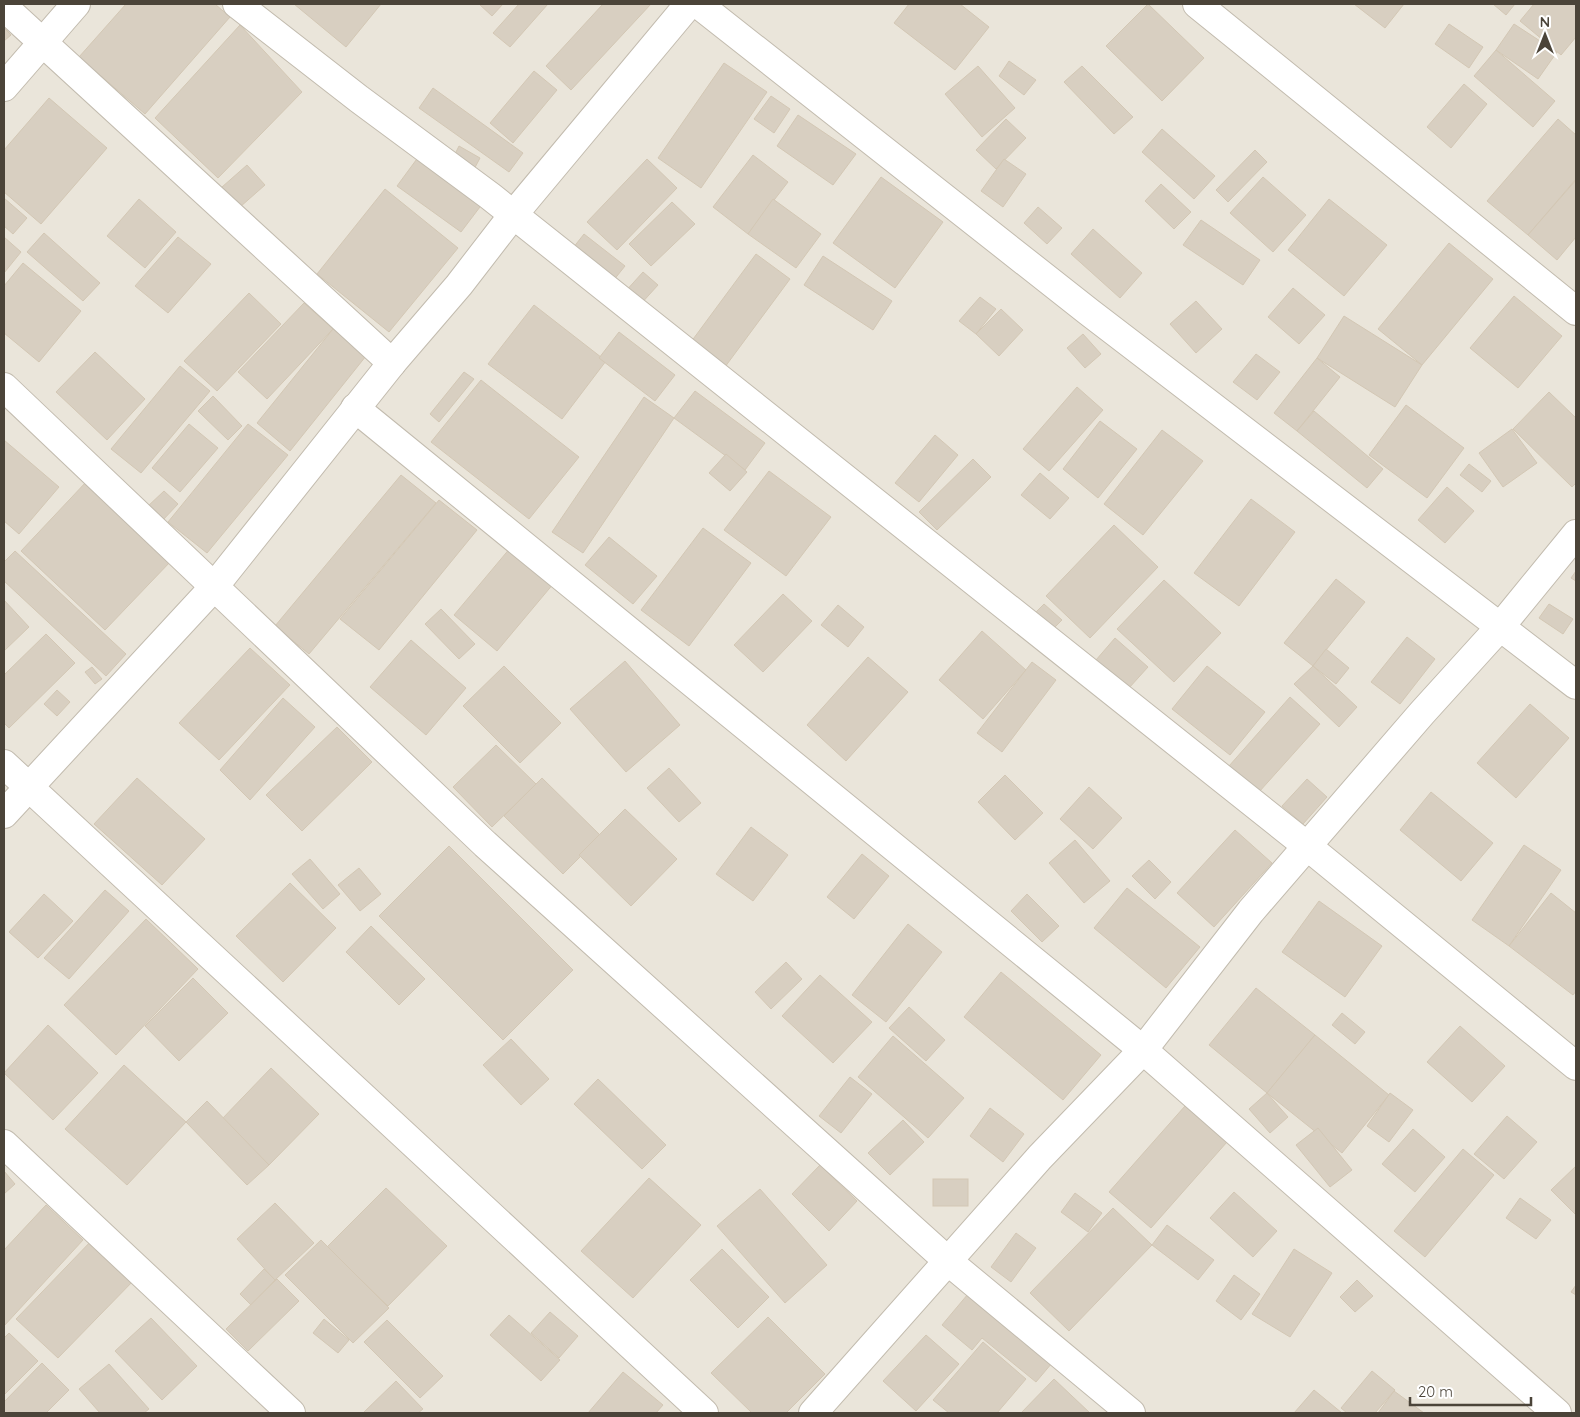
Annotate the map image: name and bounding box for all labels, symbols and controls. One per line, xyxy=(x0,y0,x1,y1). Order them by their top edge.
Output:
north arrow xyxy=(1520,10,1570,60)
text: N xyxy=(1540,13,1550,31)
scale bar xyxy=(1410,1374,1531,1406)
text: 20 m xyxy=(1418,1382,1453,1401)

